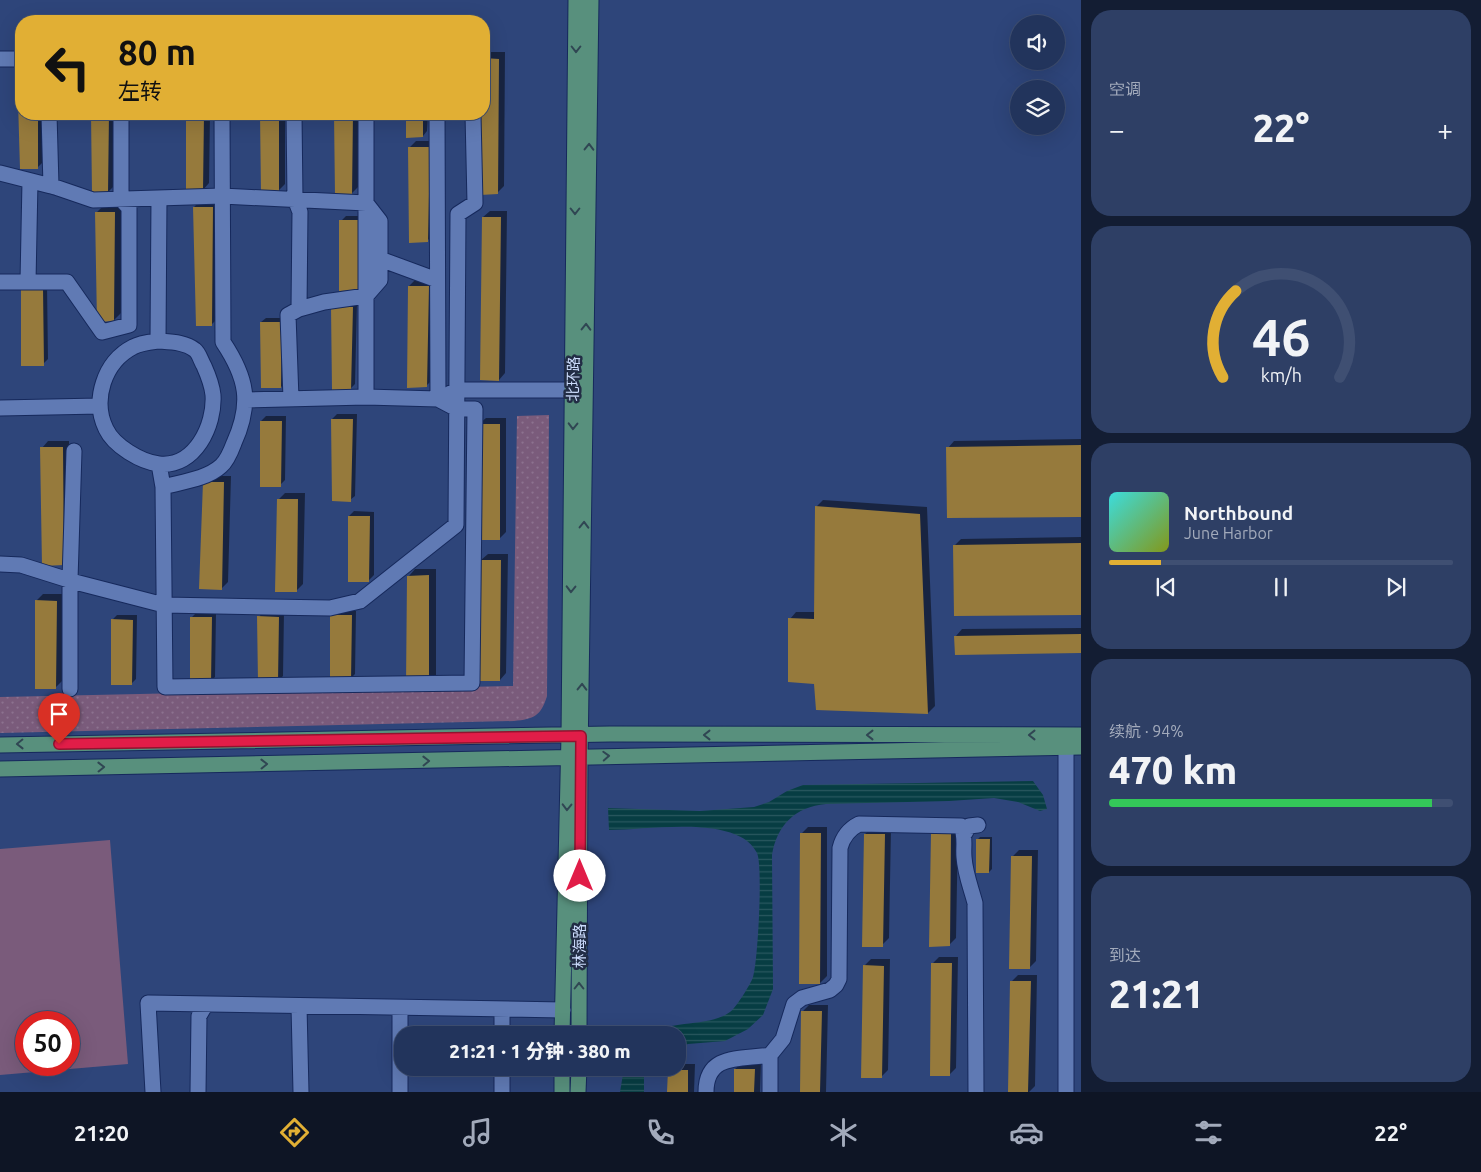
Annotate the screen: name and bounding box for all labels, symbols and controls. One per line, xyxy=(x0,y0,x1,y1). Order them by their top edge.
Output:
map controls xyxy=(1010,15,1065,135)
button: sound xyxy=(1010,15,1065,70)
text: 80 m xyxy=(118,32,196,72)
icon: left xyxy=(35,35,100,100)
one-way arrow xyxy=(571,45,581,53)
text: 左转 xyxy=(118,78,162,103)
button: layers xyxy=(1010,80,1065,135)
text: 空调 xyxy=(1109,80,1141,98)
text: 22° xyxy=(1253,107,1309,149)
text: − xyxy=(1109,114,1125,145)
text: + xyxy=(1437,114,1453,145)
one-way arrow xyxy=(584,143,594,151)
one-way arrow xyxy=(570,208,580,215)
text: 46 xyxy=(1252,308,1310,366)
one-way arrow xyxy=(581,323,592,331)
street label: 北环路 xyxy=(564,356,582,402)
text: km/h xyxy=(1260,365,1302,385)
one-way arrow xyxy=(568,422,578,430)
text: Northbound xyxy=(1184,502,1293,524)
one-way arrow xyxy=(579,521,589,528)
text: June Harbor xyxy=(1184,524,1273,542)
icon: previous xyxy=(1152,573,1180,601)
icon: pause xyxy=(1267,573,1295,601)
icon: next xyxy=(1382,573,1410,601)
one-way arrow xyxy=(566,585,576,593)
one-way arrow xyxy=(576,683,587,691)
pin xyxy=(38,693,80,744)
icon: arrive xyxy=(45,700,73,728)
text: 续航 · 94% xyxy=(1109,722,1184,740)
one-way arrow xyxy=(703,730,711,740)
one-way arrow xyxy=(866,730,874,740)
one-way arrow xyxy=(1028,730,1036,740)
one-way arrow xyxy=(16,739,24,749)
text: 470 km xyxy=(1109,749,1237,791)
one-way arrow xyxy=(602,751,610,762)
one-way arrow xyxy=(422,755,430,766)
one-way arrow xyxy=(260,758,268,769)
one-way arrow xyxy=(98,762,105,772)
one-way arrow xyxy=(562,803,572,811)
position arrow xyxy=(553,849,605,901)
street label: 林海路 xyxy=(571,923,588,969)
text: 到达 xyxy=(1109,946,1141,964)
text: 21:21 xyxy=(1109,973,1204,1015)
one-way arrow xyxy=(574,982,584,990)
speed limit sign: 50 xyxy=(15,1011,80,1076)
text: 21:21 · 1 分钟 · 380 m xyxy=(449,1040,631,1062)
icon: directions xyxy=(277,1115,312,1150)
icon: music xyxy=(460,1115,495,1150)
icon: phone xyxy=(643,1115,678,1150)
icon: climate xyxy=(826,1115,861,1150)
icon: car xyxy=(1009,1115,1044,1150)
icon: filters xyxy=(1191,1115,1226,1150)
text: 21:20 xyxy=(74,1120,129,1145)
text: 22° xyxy=(1374,1120,1407,1145)

